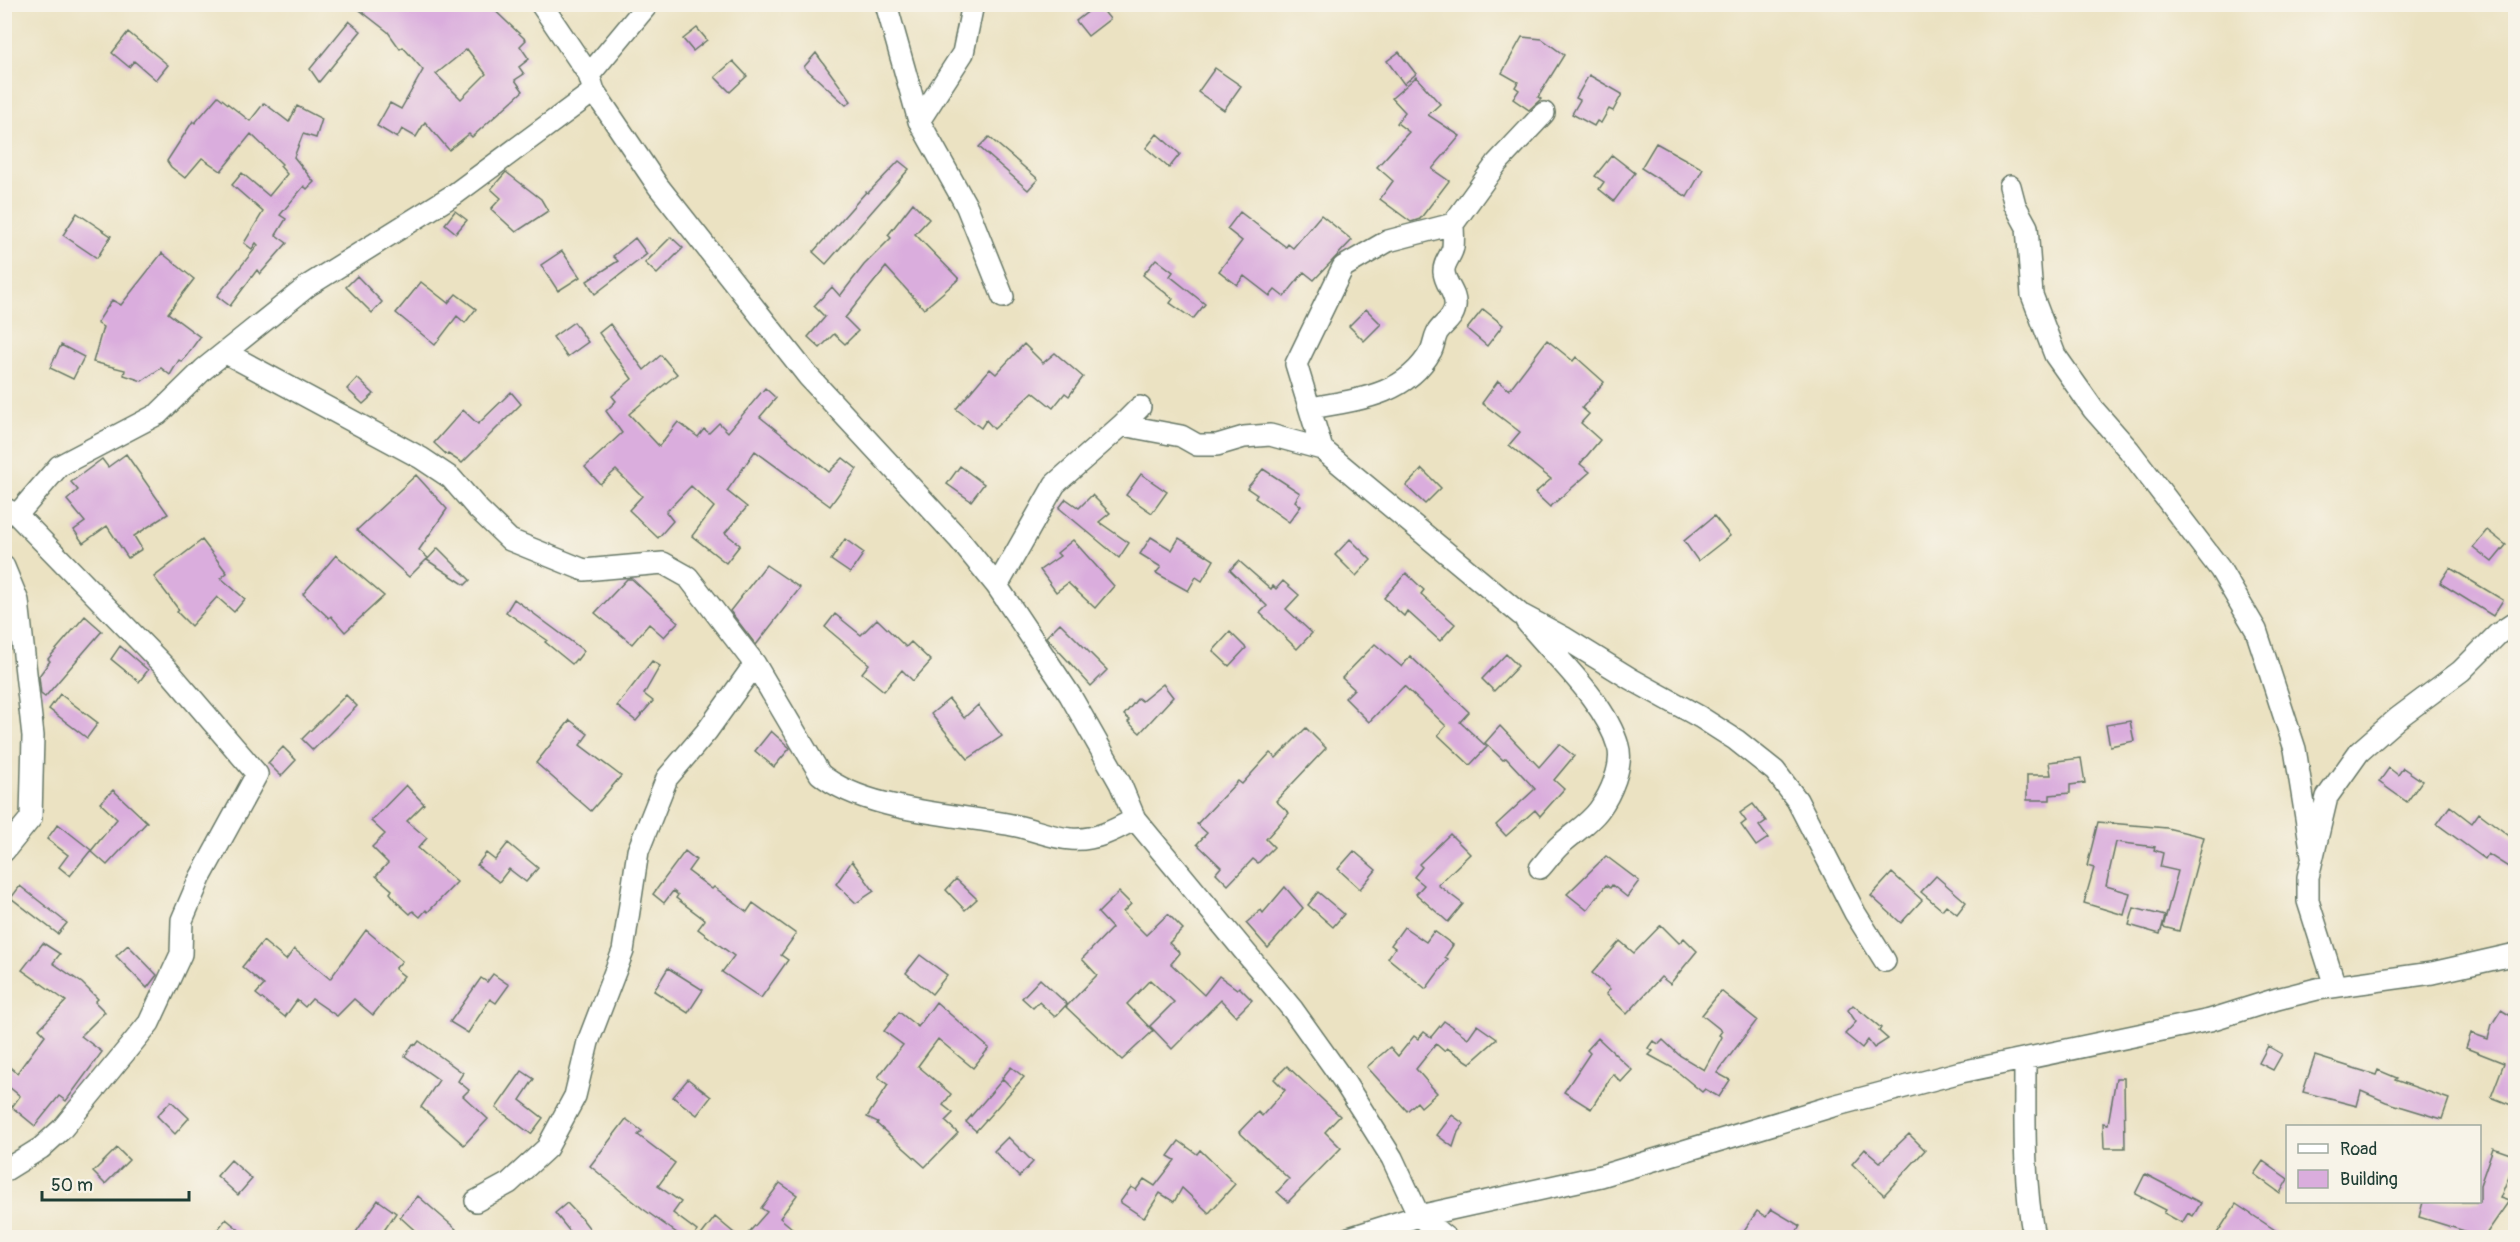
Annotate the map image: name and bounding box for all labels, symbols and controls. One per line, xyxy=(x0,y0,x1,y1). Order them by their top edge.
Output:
legend xyxy=(2286,1125,2481,1203)
text: Road xyxy=(2340,1138,2377,1161)
scale bar xyxy=(42,1164,189,1202)
text: Building xyxy=(2340,1168,2398,1191)
text: 50 m xyxy=(51,1174,93,1197)

